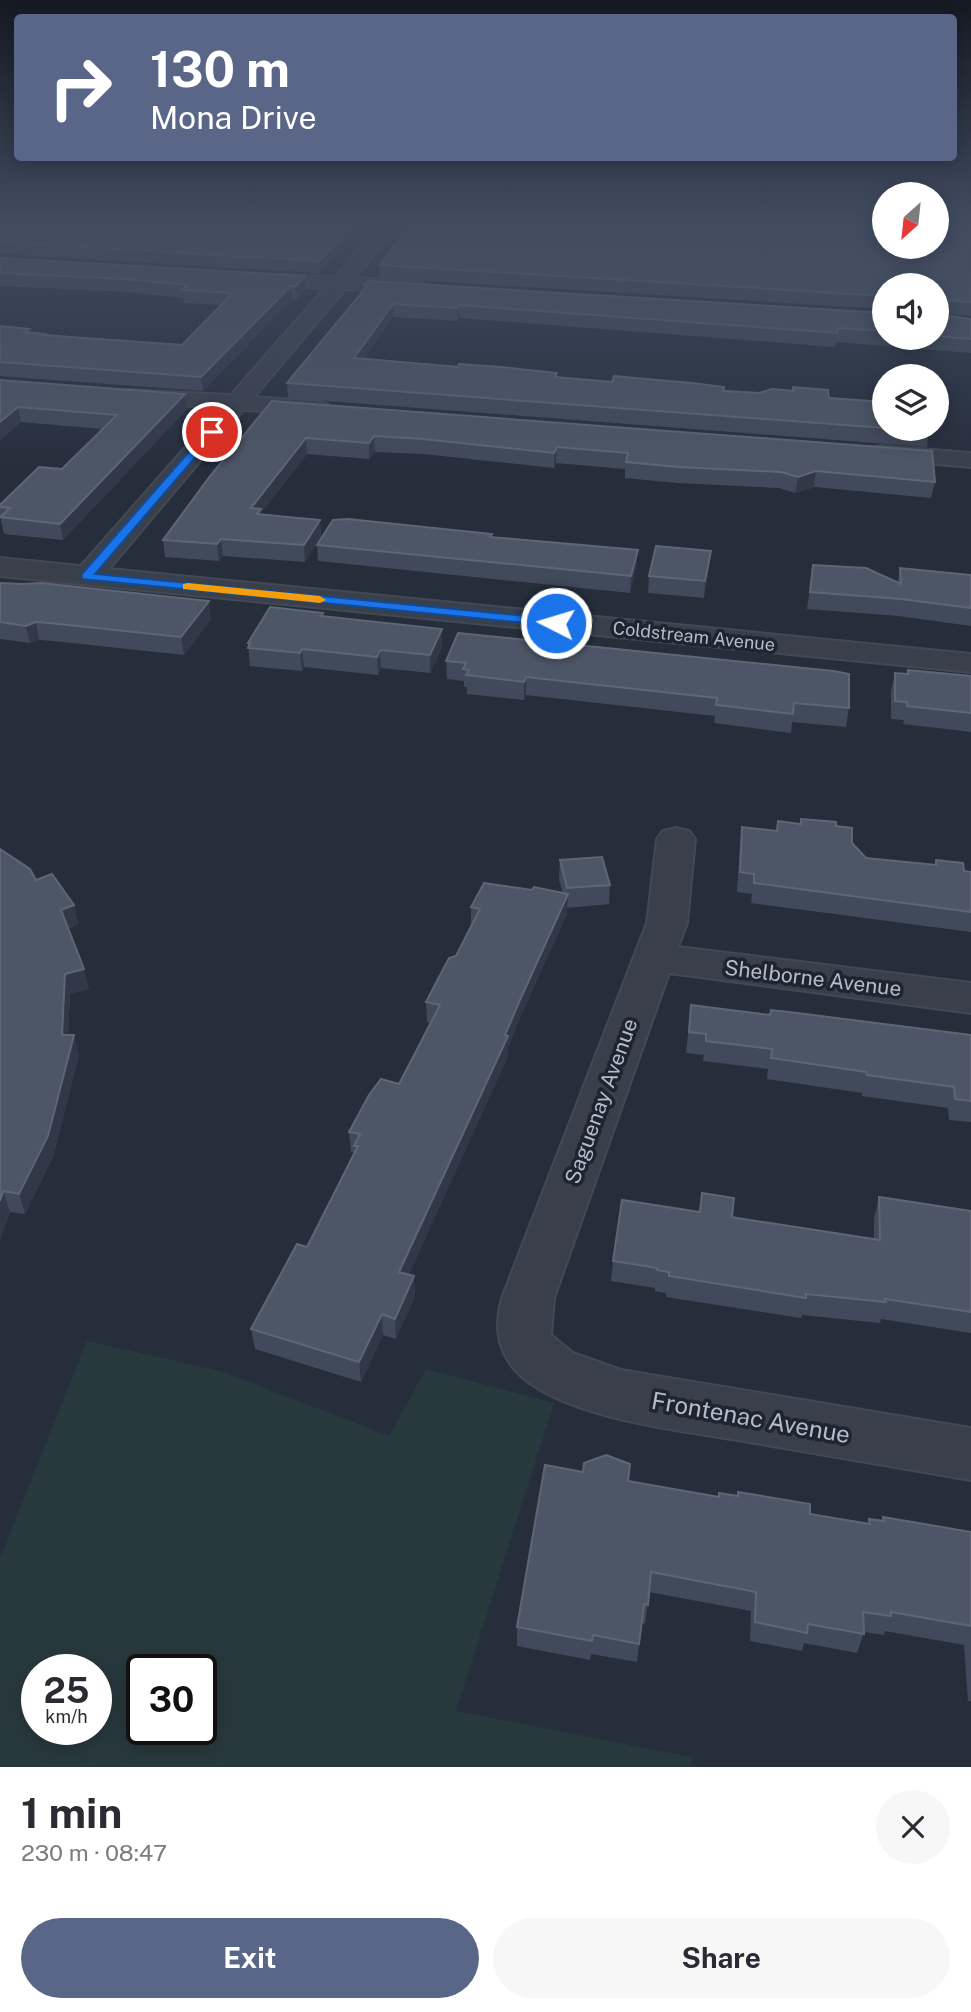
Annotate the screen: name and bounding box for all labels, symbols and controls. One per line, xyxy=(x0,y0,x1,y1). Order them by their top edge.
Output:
text: 130 m xyxy=(150,40,290,98)
icon: right xyxy=(35,42,126,133)
text: Mona Drive xyxy=(150,99,317,136)
north arrow xyxy=(872,182,948,259)
map controls xyxy=(872,182,949,441)
button: sound xyxy=(872,273,949,350)
button: layers xyxy=(872,364,949,441)
pin xyxy=(182,402,242,462)
icon: arrive xyxy=(193,413,231,451)
position arrow xyxy=(519,586,593,660)
street label: Coldstream Avenue xyxy=(612,617,776,655)
street label: Shelborne Avenue xyxy=(723,955,903,1001)
street label: Saguenay Avenue xyxy=(559,1015,643,1187)
street label: Frontenac Avenue xyxy=(650,1386,852,1448)
speed limit sign: 30 xyxy=(126,1654,217,1745)
text: 25 xyxy=(44,1670,89,1711)
text: km/h xyxy=(45,1706,88,1727)
text: 1 min xyxy=(21,1788,122,1837)
button: close xyxy=(876,1790,950,1864)
text: 230 m · 08:47 xyxy=(21,1839,167,1866)
button: Exit xyxy=(21,1918,479,1998)
button: Share xyxy=(493,1918,950,1998)

